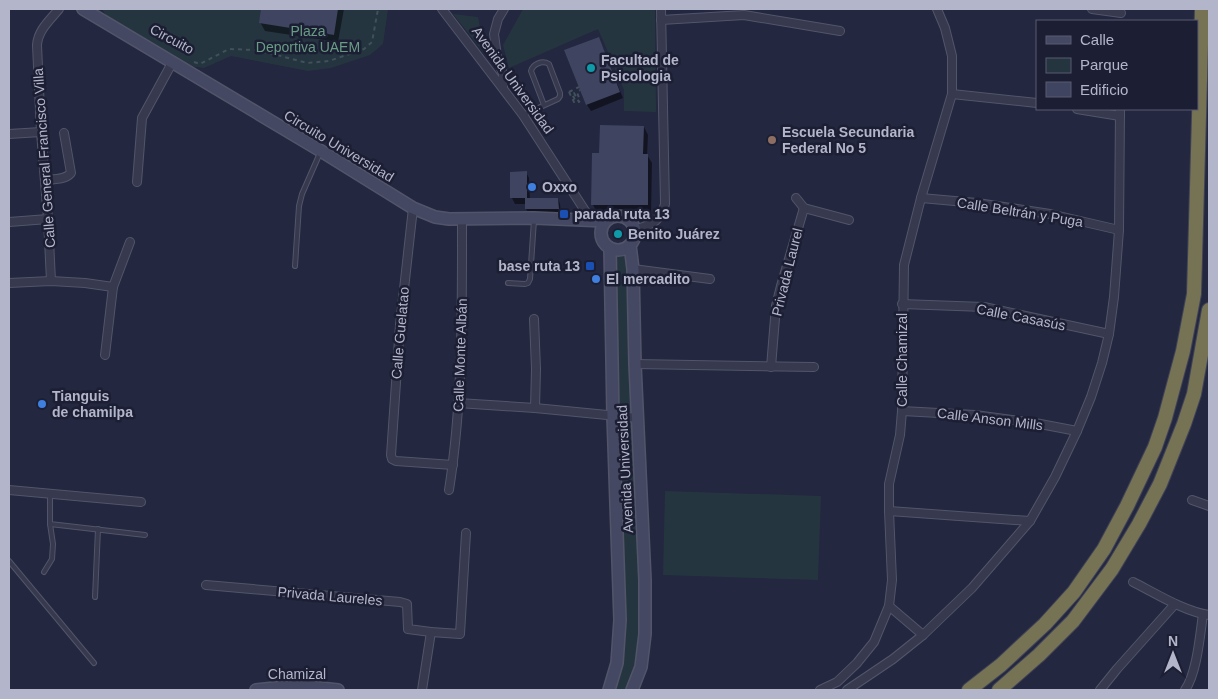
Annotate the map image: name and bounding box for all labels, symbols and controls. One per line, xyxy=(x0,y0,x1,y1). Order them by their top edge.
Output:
legend xyxy=(1036,20,1198,110)
street label: Circuito xyxy=(147,21,197,57)
park label: Plaza Deportiva UAEM xyxy=(256,23,360,55)
street label: Avenida Universidad xyxy=(469,23,557,137)
text: Calle xyxy=(1080,31,1114,48)
place label: Facultad de Psicologia xyxy=(601,52,679,84)
text: Parque xyxy=(1080,56,1128,73)
marker: Facultad de Psicologia xyxy=(585,62,597,74)
street label: Calle General Francisco Villa xyxy=(30,67,58,248)
text: Edificio xyxy=(1080,81,1128,98)
street label: Circuito Universidad xyxy=(281,107,397,185)
place label: Escuela Secundaria Federal No 5 xyxy=(782,124,915,156)
marker: Escuela Secundaria Federal No 5 xyxy=(766,134,778,146)
place label: Oxxo xyxy=(542,179,577,195)
marker: Oxxo xyxy=(526,181,538,193)
street label: Calle Beltrán y Puga xyxy=(956,194,1084,230)
place label: parada ruta 13 xyxy=(574,206,670,222)
marker: parada ruta 13 xyxy=(558,208,570,220)
place label: Benito Juárez xyxy=(628,226,720,242)
street label: Privada Laurel xyxy=(768,226,806,318)
marker: Benito Juárez xyxy=(612,228,624,240)
place label: base ruta 13 xyxy=(498,258,580,274)
marker: base ruta 13 xyxy=(584,260,596,272)
place label: El mercadito xyxy=(606,271,690,287)
marker: El mercadito xyxy=(590,273,602,285)
street label: Calle Guelatao xyxy=(388,286,412,380)
street label: Calle Monte Albán xyxy=(450,298,470,412)
street label: Calle Casasús xyxy=(975,301,1067,333)
street label: Calle Chamizal xyxy=(894,313,910,407)
place label: Tianguis de chamilpa xyxy=(52,388,133,420)
marker: Tianguis de chamilpa xyxy=(36,398,48,410)
street label: Avenida Universidad xyxy=(614,405,636,533)
street label: Calle Anson Mills xyxy=(936,405,1044,433)
street label: Privada Laureles xyxy=(277,583,383,609)
north arrow xyxy=(1148,629,1198,679)
text: N xyxy=(1168,633,1178,649)
street label: Chamizal xyxy=(268,666,326,682)

